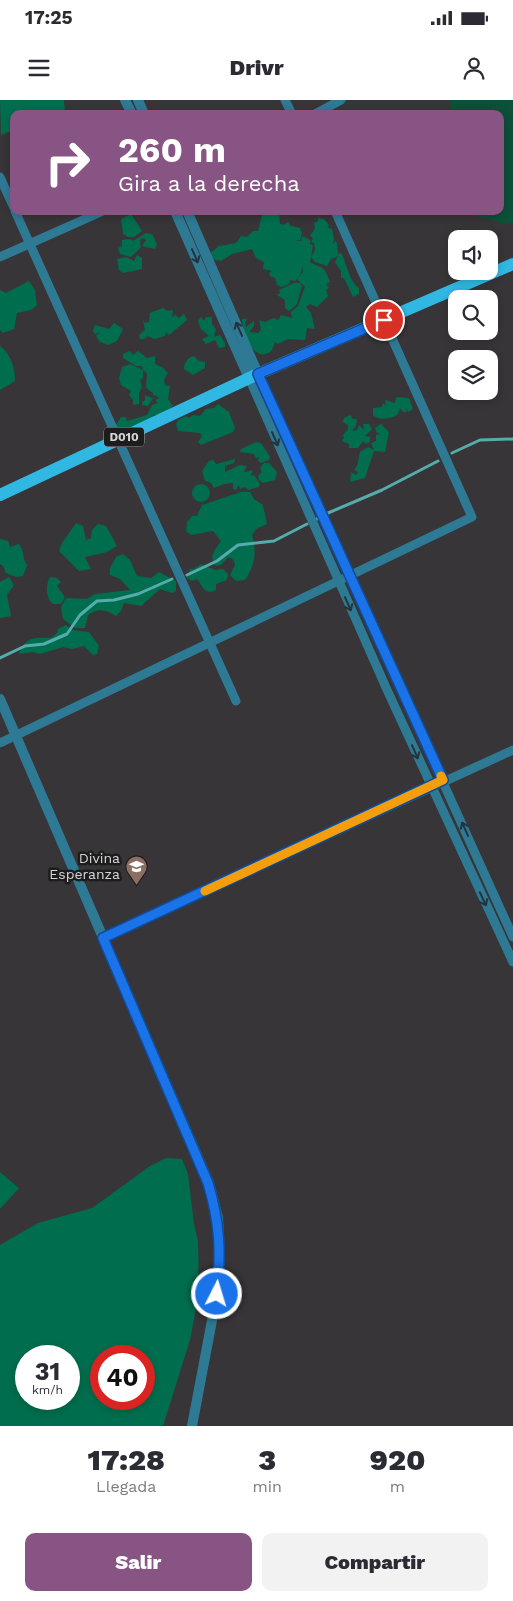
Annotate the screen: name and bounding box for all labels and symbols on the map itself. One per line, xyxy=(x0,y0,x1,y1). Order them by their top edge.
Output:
one-way arrow xyxy=(191,248,201,263)
pin xyxy=(363,299,405,341)
one-way arrow xyxy=(233,322,243,337)
road number: D010 xyxy=(104,428,144,447)
one-way arrow xyxy=(271,431,281,446)
one-way arrow xyxy=(344,596,353,611)
one-way arrow xyxy=(410,744,420,759)
one-way arrow xyxy=(459,822,469,837)
place label: Divina Esperanza xyxy=(49,850,120,882)
school or university icon: Divina Esperanza xyxy=(124,854,148,885)
one-way arrow xyxy=(479,891,489,906)
position arrow xyxy=(190,1267,242,1319)
speed limit sign: 40 xyxy=(90,1345,155,1410)

